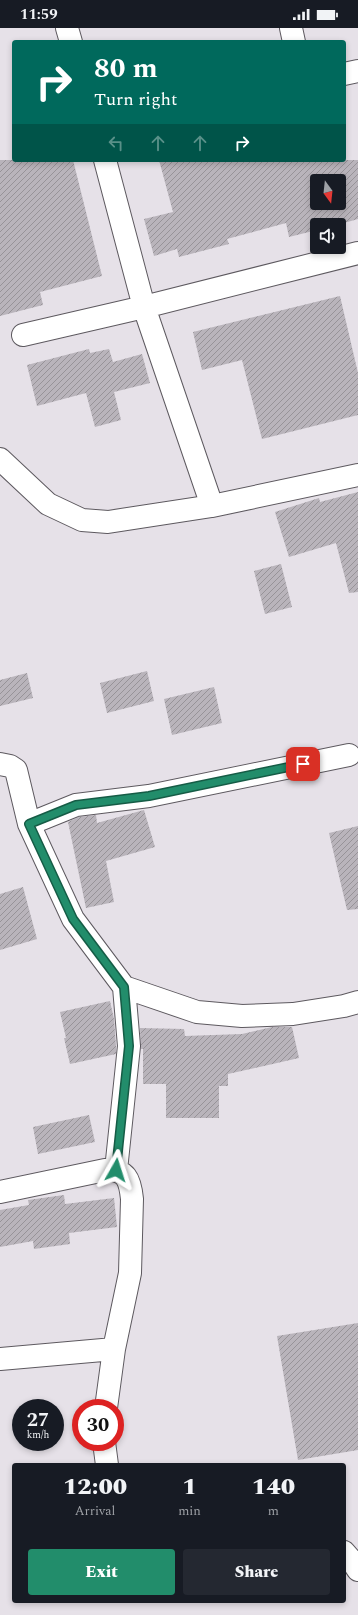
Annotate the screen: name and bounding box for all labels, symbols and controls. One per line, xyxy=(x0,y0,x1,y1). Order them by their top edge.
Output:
text: 11:59 xyxy=(20,3,58,26)
text: 80 m xyxy=(94,47,158,90)
icon: right xyxy=(28,56,80,108)
text: Turn right xyxy=(94,86,177,113)
icon: left xyxy=(105,132,127,154)
icon: ahead xyxy=(147,132,169,154)
icon: ahead xyxy=(189,132,211,154)
icon: right xyxy=(231,132,253,154)
north arrow xyxy=(310,174,346,210)
map controls xyxy=(310,174,346,254)
button: sound xyxy=(310,218,346,254)
pin xyxy=(286,747,320,781)
icon: arrive xyxy=(292,753,314,775)
position arrow xyxy=(95,1149,137,1191)
speed limit sign: 30 xyxy=(72,1399,124,1451)
text: 27 xyxy=(27,1405,49,1435)
text: km/h xyxy=(27,1427,49,1443)
text: 12:00 xyxy=(63,1469,127,1505)
text: 1 xyxy=(182,1469,197,1505)
text: 140 xyxy=(252,1469,295,1505)
text: Arrival xyxy=(75,1501,115,1521)
text: min xyxy=(178,1501,201,1521)
text: m xyxy=(268,1501,279,1521)
button: Exit xyxy=(28,1549,175,1595)
button: Share xyxy=(183,1549,330,1595)

